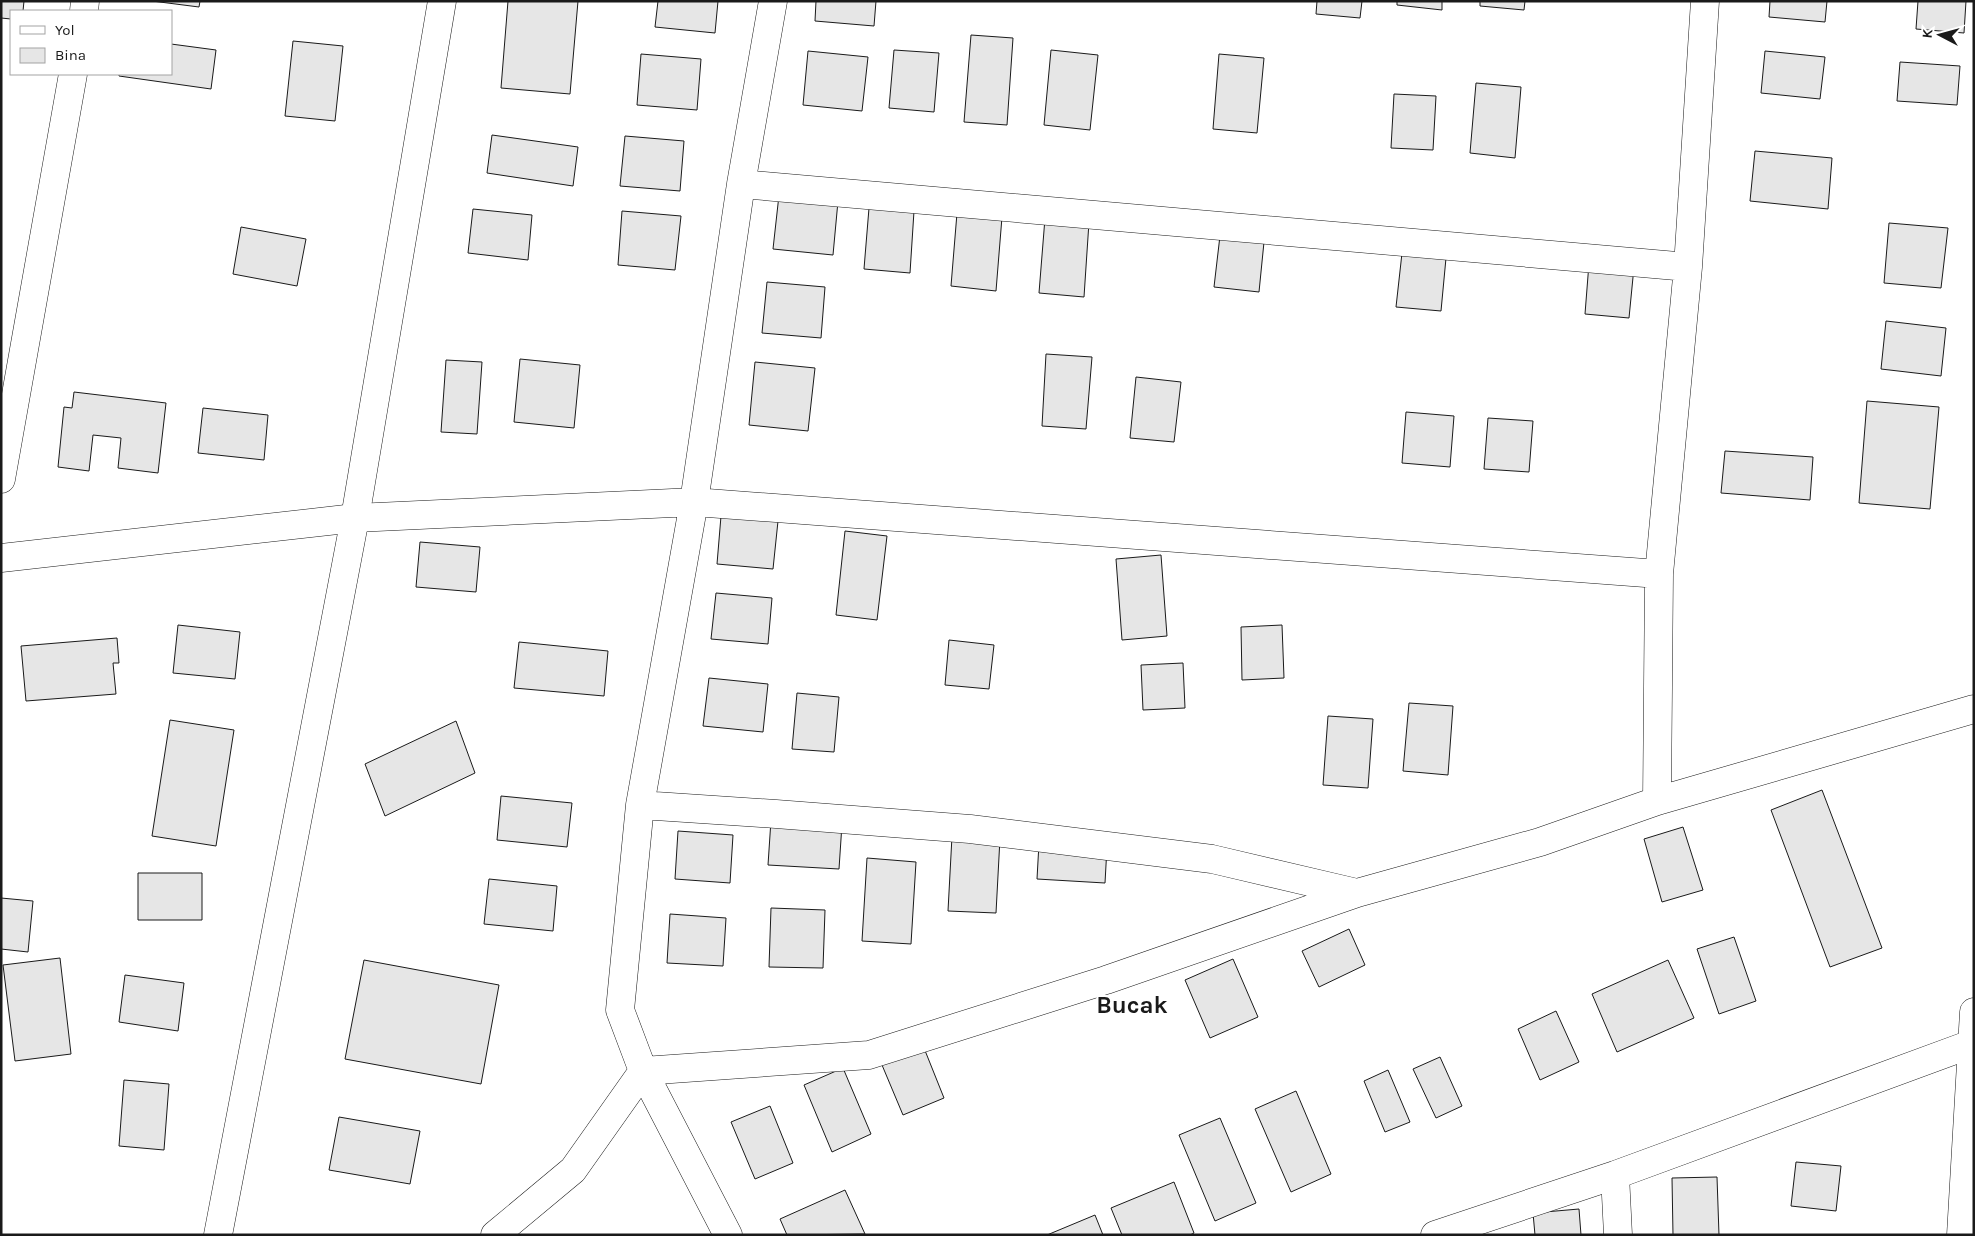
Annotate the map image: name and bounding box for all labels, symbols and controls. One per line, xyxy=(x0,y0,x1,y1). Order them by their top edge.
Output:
legend xyxy=(10,10,172,75)
north arrow xyxy=(1915,10,1965,60)
text: Yol xyxy=(55,21,75,39)
text: K xyxy=(1919,27,1937,39)
text: Bina xyxy=(55,46,86,64)
district label: Bucak xyxy=(1096,991,1168,1019)

